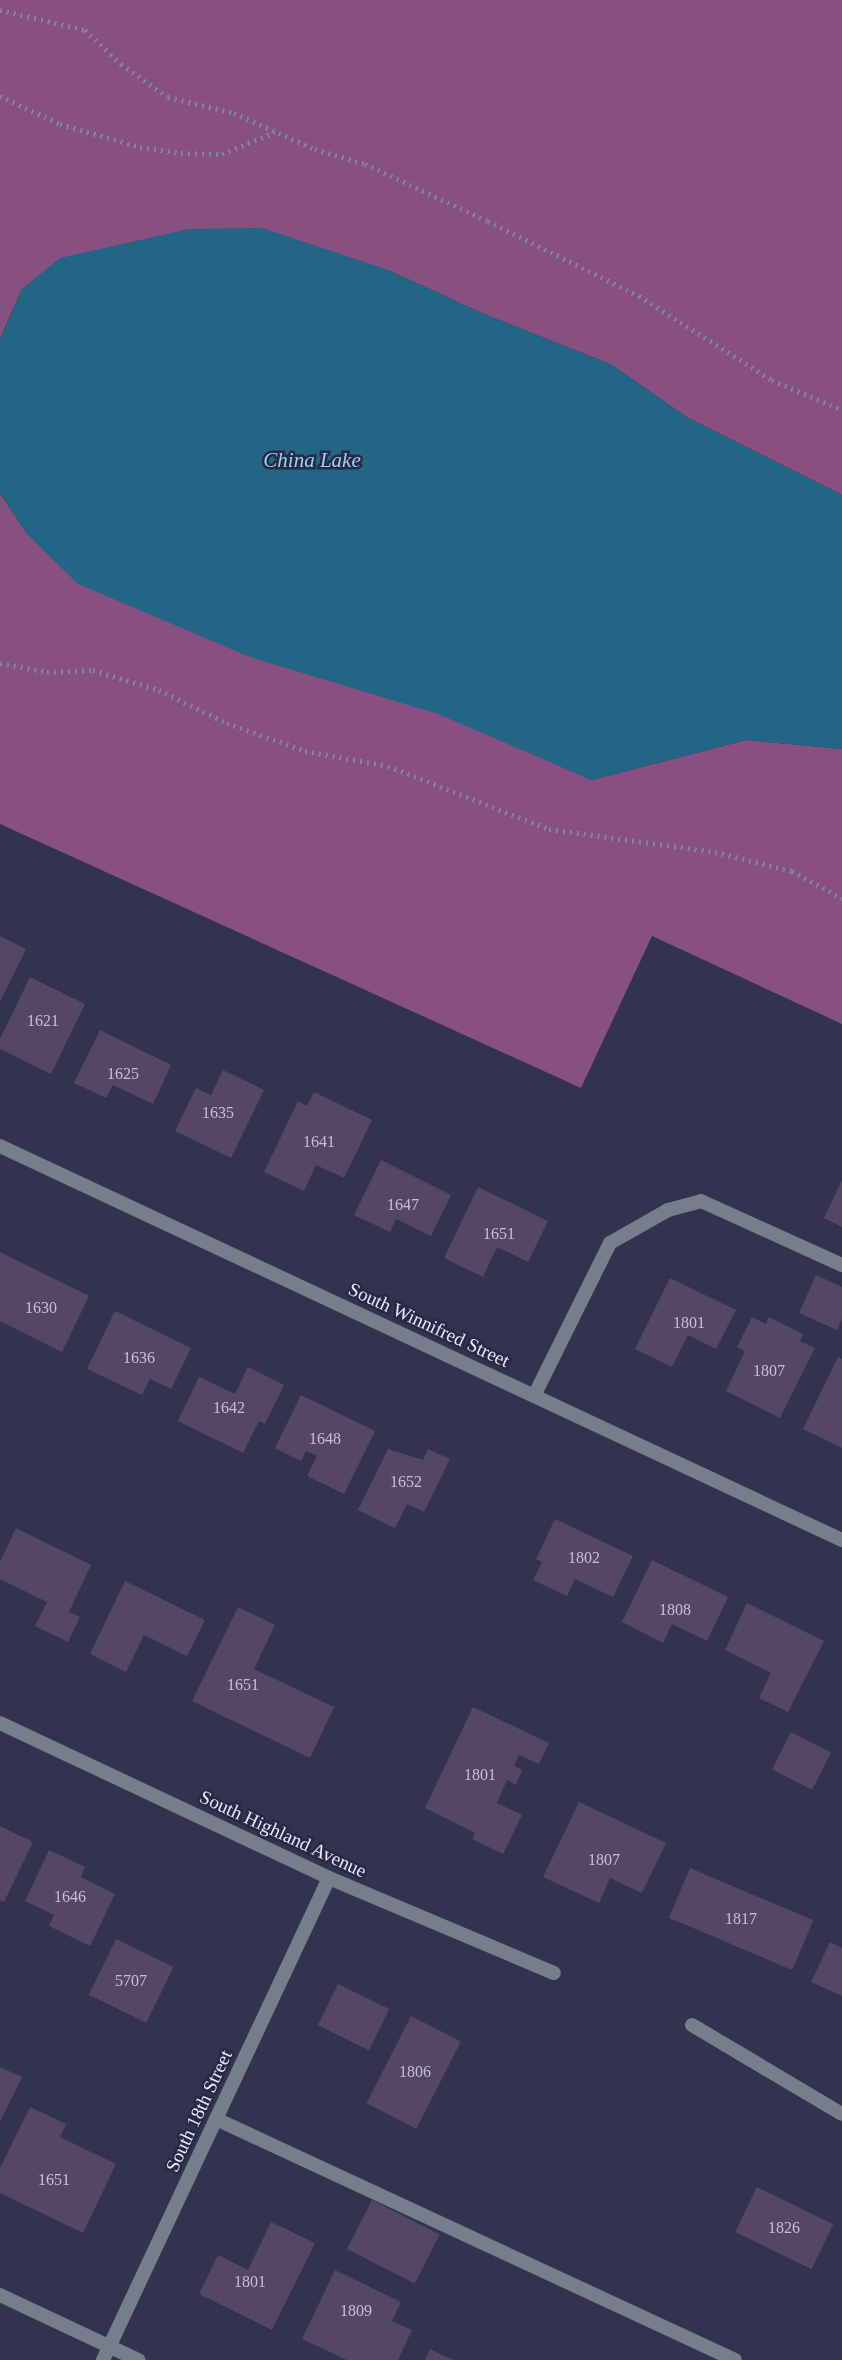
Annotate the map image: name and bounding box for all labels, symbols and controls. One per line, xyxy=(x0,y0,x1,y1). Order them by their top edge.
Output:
water label: China Lake xyxy=(263,447,361,473)
house number: 1621 xyxy=(27,1011,59,1031)
house number: 1625 xyxy=(107,1064,139,1084)
house number: 1635 xyxy=(202,1103,234,1123)
house number: 1641 xyxy=(303,1132,335,1152)
house number: 1647 xyxy=(387,1195,419,1215)
house number: 1651 xyxy=(483,1224,515,1244)
street label: South Winnifred Street xyxy=(345,1278,513,1372)
house number: 1630 xyxy=(25,1298,57,1318)
house number: 1801 xyxy=(673,1313,705,1333)
house number: 1636 xyxy=(123,1348,155,1368)
house number: 1807 xyxy=(753,1361,785,1381)
house number: 1642 xyxy=(213,1398,245,1418)
house number: 1648 xyxy=(309,1429,341,1449)
house number: 1652 xyxy=(390,1472,422,1492)
house number: 1802 xyxy=(568,1548,600,1568)
house number: 1808 xyxy=(659,1600,691,1620)
house number: 1651 xyxy=(227,1675,259,1695)
house number: 1801 xyxy=(464,1765,496,1785)
street label: South Highland Avenue xyxy=(196,1785,370,1883)
house number: 1807 xyxy=(588,1850,620,1870)
house number: 1646 xyxy=(54,1887,86,1907)
house number: 1817 xyxy=(725,1909,757,1929)
house number: 5707 xyxy=(115,1971,147,1991)
street label: South 18th Street xyxy=(161,2046,237,2176)
house number: 1806 xyxy=(399,2062,431,2082)
house number: 1651 xyxy=(38,2170,70,2190)
house number: 1826 xyxy=(768,2218,800,2238)
house number: 1801 xyxy=(234,2272,266,2292)
house number: 1809 xyxy=(340,2301,372,2321)

